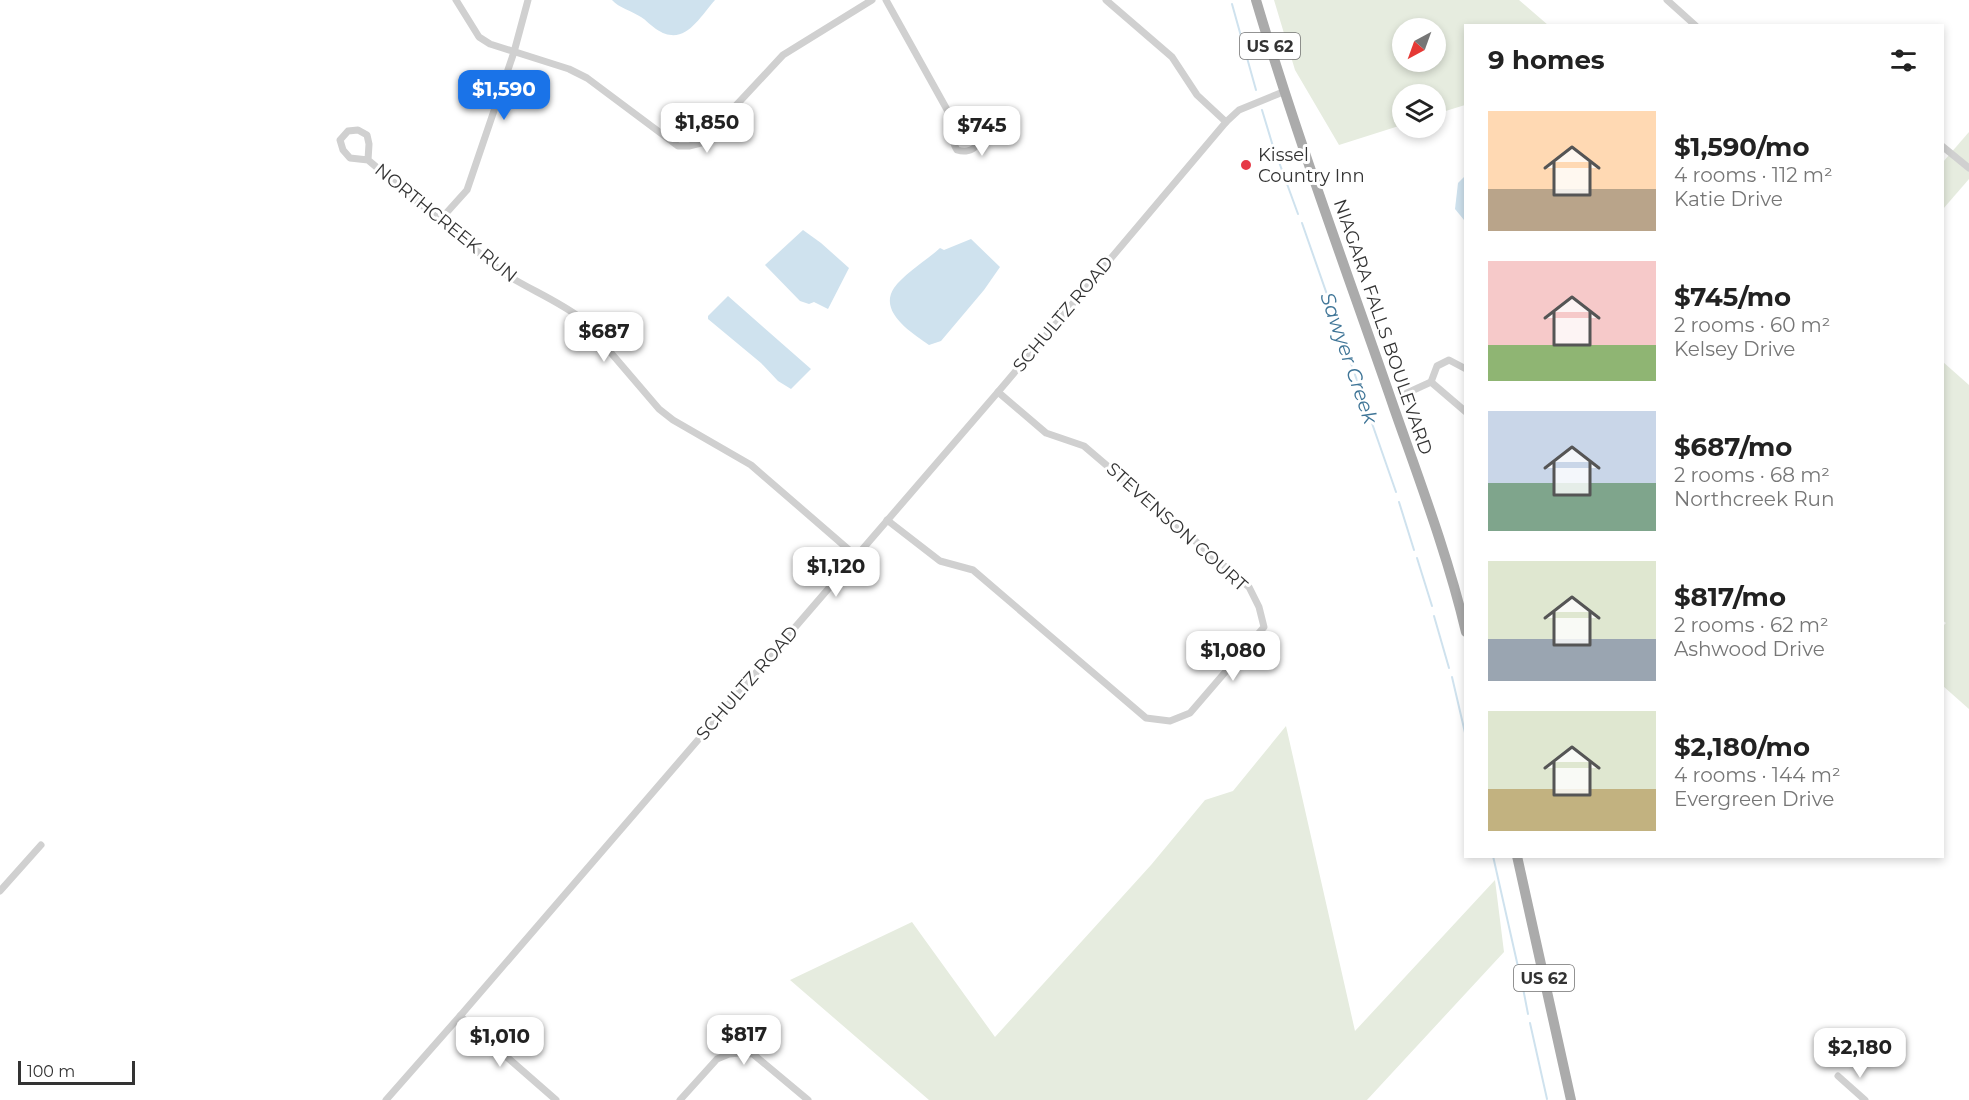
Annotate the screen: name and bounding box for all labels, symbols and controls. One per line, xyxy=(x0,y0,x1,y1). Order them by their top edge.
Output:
north arrow xyxy=(1392,18,1446,72)
map controls xyxy=(1392,18,1446,138)
road number: US 62 xyxy=(1240,33,1300,59)
text: 9 homes xyxy=(1488,44,1605,76)
icon: filters xyxy=(1887,44,1920,77)
pin: $1,590 xyxy=(455,70,553,121)
text: $1,590 xyxy=(472,77,536,101)
button: layers xyxy=(1392,84,1446,138)
pin: $1,850 xyxy=(658,103,756,154)
pin: $745 xyxy=(946,106,1018,157)
text: $1,850 xyxy=(675,110,739,134)
text: $745 xyxy=(957,113,1007,137)
text: $1,590/mo xyxy=(1674,131,1809,163)
icon: home xyxy=(1536,135,1608,207)
place label: Kissel Country Inn xyxy=(1258,144,1365,187)
marker: Kissel Country Inn xyxy=(1239,158,1253,172)
street label: NORTHCREEK RUN xyxy=(370,159,522,287)
text: 4 rooms · 112 m² xyxy=(1674,163,1833,187)
text: Katie Drive xyxy=(1674,187,1783,211)
street label: NIAGARA FALLS BOULEVARD xyxy=(1329,196,1437,458)
street label: SCHULTZ ROAD xyxy=(1008,252,1118,376)
text: $745/mo xyxy=(1674,281,1791,313)
icon: home xyxy=(1536,285,1608,357)
water label: Sawyer Creek xyxy=(1315,289,1383,428)
pin: $687 xyxy=(568,312,640,363)
text: 2 rooms · 60 m² xyxy=(1674,313,1830,337)
text: $687 xyxy=(578,319,630,343)
text: Kelsey Drive xyxy=(1674,337,1795,361)
text: $687/mo xyxy=(1674,431,1792,463)
icon: home xyxy=(1536,435,1608,507)
street label: STEVENSON COURT xyxy=(1102,458,1253,597)
text: 2 rooms · 68 m² xyxy=(1674,463,1830,487)
text: Northcreek Run xyxy=(1674,487,1835,511)
pin: $1,120 xyxy=(787,547,885,598)
text: $1,120 xyxy=(807,554,865,578)
text: $817/mo xyxy=(1674,581,1786,613)
icon: home xyxy=(1536,585,1608,657)
text: 2 rooms · 62 m² xyxy=(1674,613,1829,637)
street label: SCHULTZ ROAD xyxy=(691,621,803,745)
pin: $1,080 xyxy=(1184,631,1282,682)
text: Ashwood Drive xyxy=(1674,637,1825,661)
text: $1,080 xyxy=(1200,638,1266,662)
text: $2,180/mo xyxy=(1674,731,1810,763)
icon: home xyxy=(1536,735,1608,807)
text: 4 rooms · 144 m² xyxy=(1674,763,1841,787)
text: Evergreen Drive xyxy=(1674,787,1834,811)
road number: US 62 xyxy=(1514,965,1574,991)
pin: $817 xyxy=(708,1015,780,1066)
pin: $1,010 xyxy=(451,1017,549,1068)
text: $817 xyxy=(721,1022,767,1046)
text: $1,010 xyxy=(470,1024,530,1048)
pin: $2,180 xyxy=(1811,1028,1909,1079)
text: $2,180 xyxy=(1828,1035,1892,1059)
scale bar xyxy=(18,1058,135,1086)
text: 100 m xyxy=(27,1062,75,1081)

